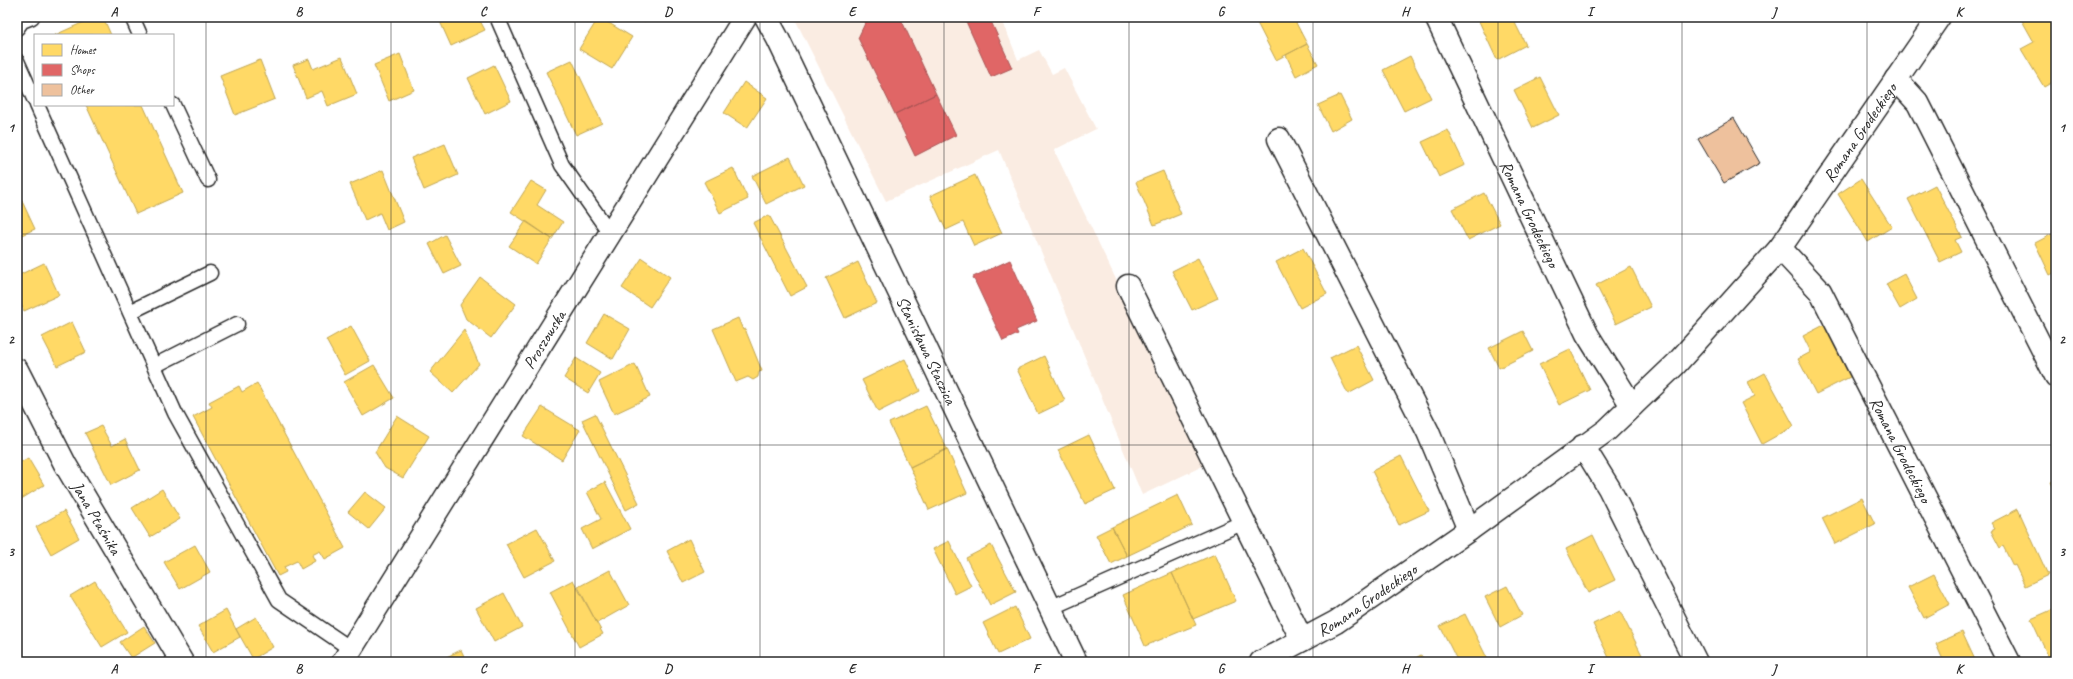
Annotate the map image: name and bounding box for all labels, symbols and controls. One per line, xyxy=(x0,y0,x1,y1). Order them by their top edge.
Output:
text: A xyxy=(111,4,119,20)
text: B xyxy=(296,4,304,20)
text: C xyxy=(480,4,488,20)
text: D xyxy=(664,4,673,20)
text: E xyxy=(849,4,858,20)
text: F xyxy=(1033,4,1042,20)
text: G xyxy=(1218,4,1226,20)
text: H xyxy=(1401,4,1411,20)
text: I xyxy=(1587,4,1596,20)
text: J xyxy=(1771,4,1778,20)
text: K xyxy=(1956,4,1966,20)
legend xyxy=(34,34,174,106)
text: Homes xyxy=(70,42,97,58)
text: Shops xyxy=(70,62,95,78)
street label: Romana Grodeckiego xyxy=(1819,77,1903,186)
text: Other xyxy=(70,82,96,98)
text: 1 xyxy=(8,120,16,136)
text: 1 xyxy=(2059,120,2067,136)
street label: Romana Grodeckiego xyxy=(1495,157,1565,273)
street label: Stanisława Staszica xyxy=(892,293,962,409)
street label: Proszowska xyxy=(518,305,572,373)
text: 2 xyxy=(8,332,15,348)
text: 2 xyxy=(2059,332,2066,348)
street label: Romana Grodeckiego xyxy=(1865,394,1937,508)
street label: Jana Ptaśnika xyxy=(66,477,127,559)
text: 3 xyxy=(8,544,15,560)
text: 3 xyxy=(2059,544,2066,560)
street label: Romana Grodeckiego xyxy=(1314,558,1423,641)
text: A xyxy=(111,661,119,677)
text: B xyxy=(296,661,304,677)
text: C xyxy=(480,661,488,677)
text: D xyxy=(664,661,673,677)
text: E xyxy=(849,661,858,677)
text: F xyxy=(1033,661,1042,677)
text: G xyxy=(1218,661,1226,677)
text: H xyxy=(1401,661,1411,677)
text: I xyxy=(1587,661,1596,677)
text: J xyxy=(1771,661,1778,677)
text: K xyxy=(1956,661,1966,677)

